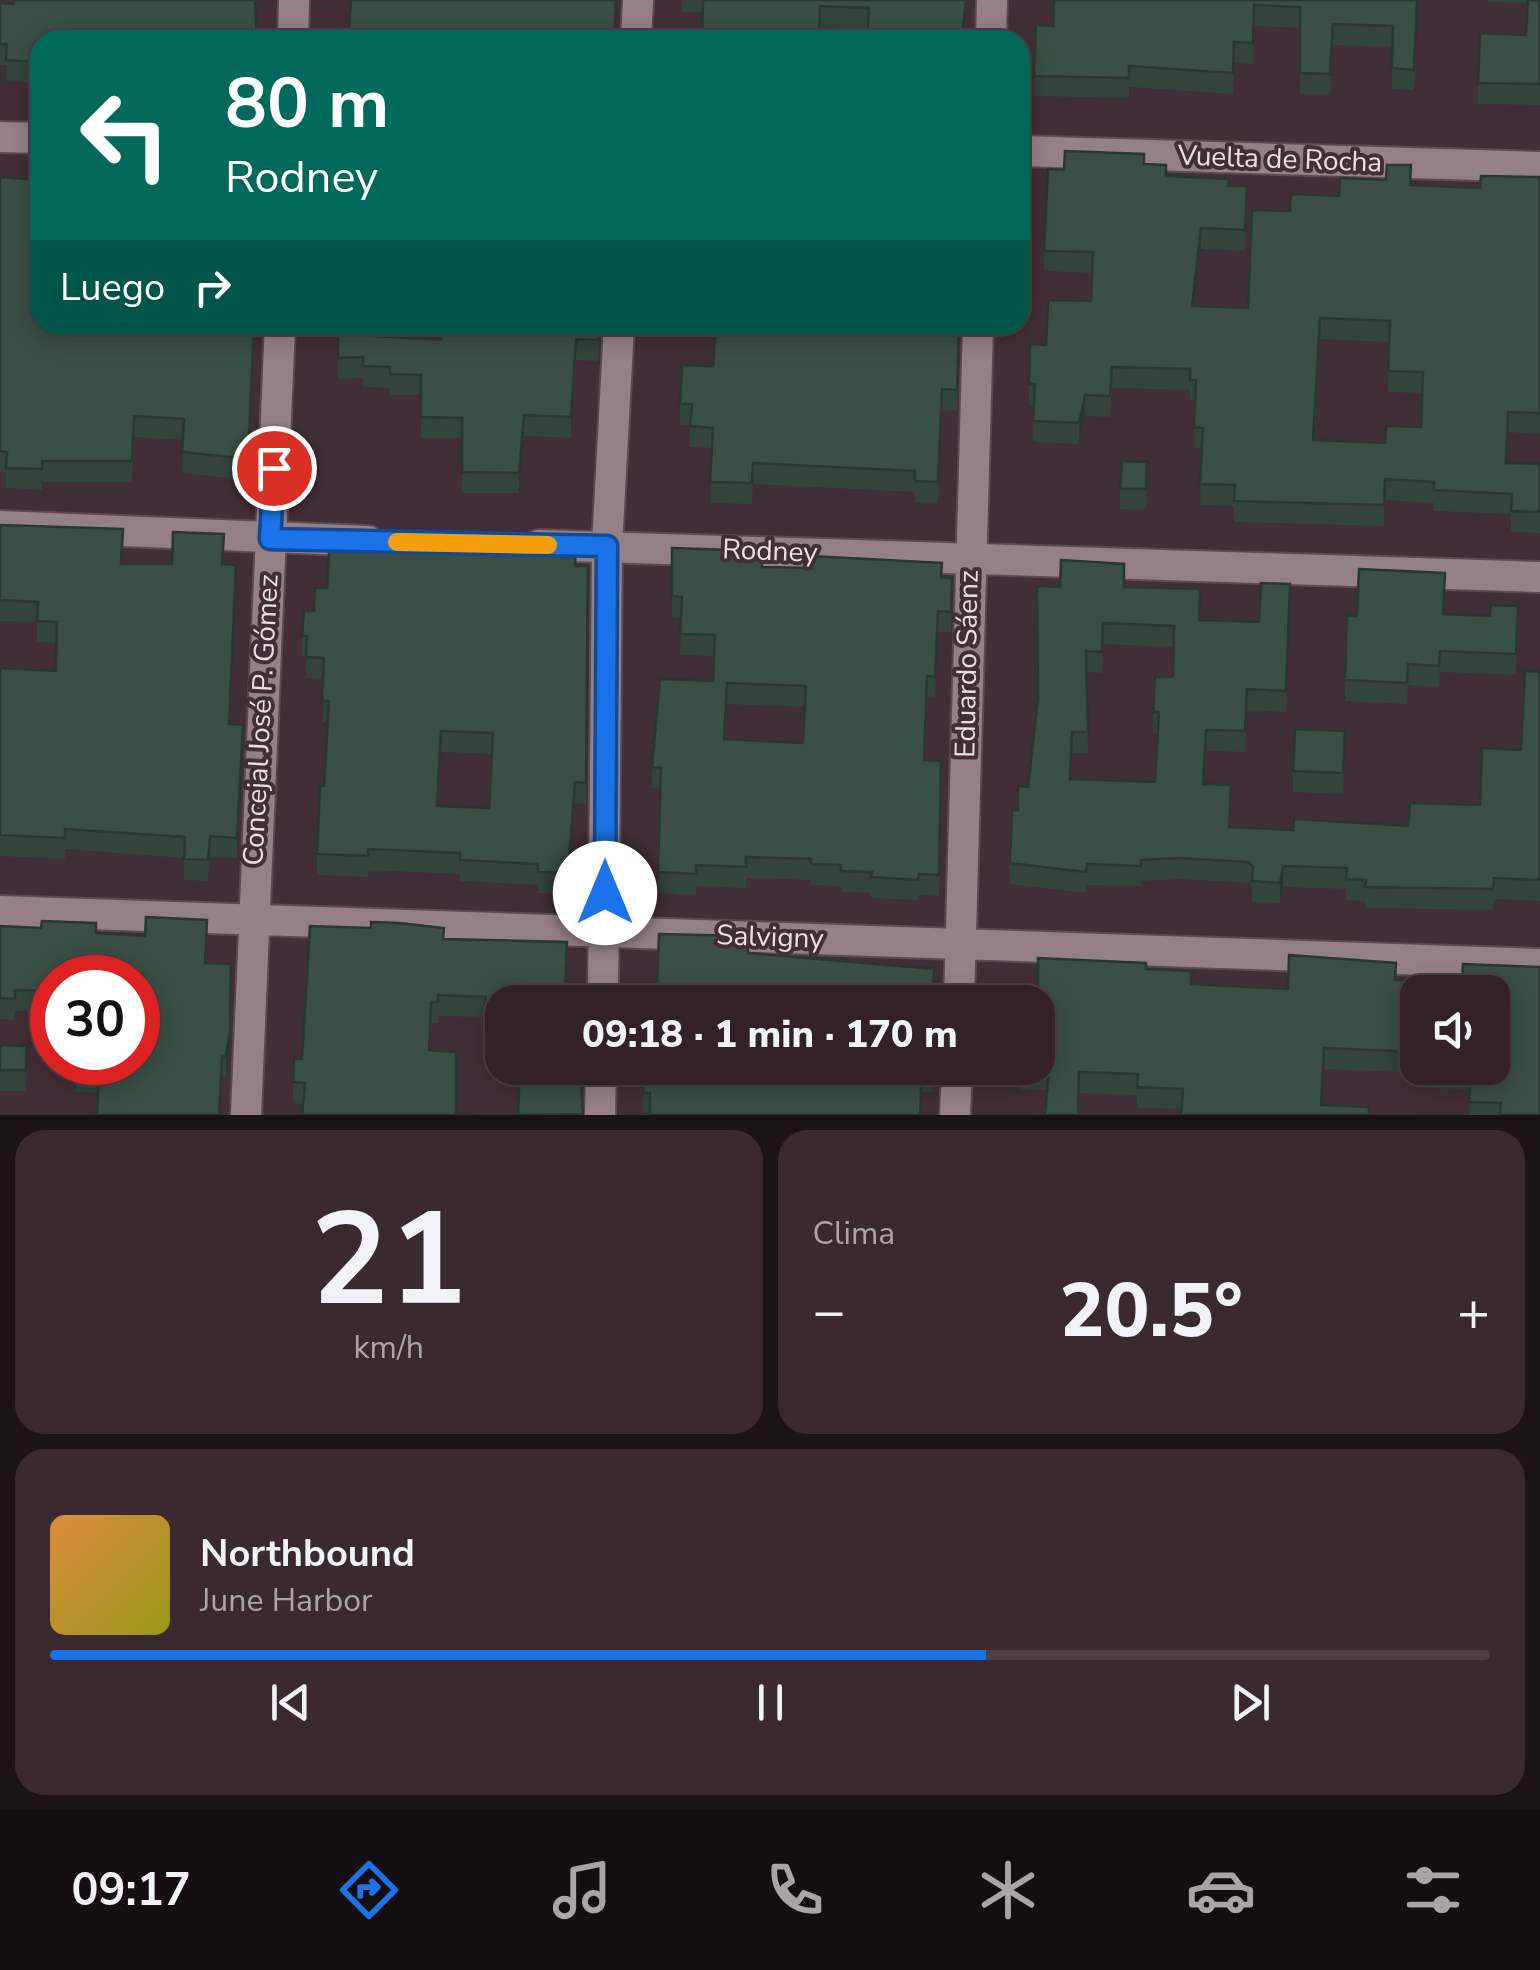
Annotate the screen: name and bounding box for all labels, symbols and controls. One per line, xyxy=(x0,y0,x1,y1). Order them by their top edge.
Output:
text: 80 m xyxy=(225,56,389,152)
icon: left xyxy=(60,70,190,200)
street label: Vuelta de Rocha xyxy=(1176,136,1383,182)
text: Rodney xyxy=(225,147,378,208)
icon: right xyxy=(185,260,240,315)
text: Luego xyxy=(60,262,165,313)
pin xyxy=(232,426,317,511)
icon: arrive xyxy=(247,441,302,496)
street label: Rodney xyxy=(722,530,819,572)
street label: Eduardo Sáenz xyxy=(946,570,988,758)
street label: Concejal José P. Gómez xyxy=(234,573,288,867)
position arrow xyxy=(553,841,657,945)
street label: Salvigny xyxy=(716,916,825,958)
speed limit sign: 30 xyxy=(30,955,160,1085)
map controls xyxy=(1400,975,1510,1085)
button: sound xyxy=(1400,975,1510,1085)
text: 09:18 · 1 min · 170 m xyxy=(582,1009,958,1060)
text: 21 xyxy=(311,1172,467,1349)
text: Clima xyxy=(813,1212,895,1255)
text: 20.5° xyxy=(1060,1260,1243,1362)
text: − xyxy=(813,1274,846,1349)
text: + xyxy=(1457,1274,1490,1349)
text: km/h xyxy=(353,1326,424,1369)
text: Northbound xyxy=(200,1528,415,1579)
text: June Harbor xyxy=(200,1579,372,1622)
icon: previous xyxy=(263,1675,318,1730)
icon: pause xyxy=(743,1675,798,1730)
icon: next xyxy=(1223,1675,1278,1730)
icon: directions xyxy=(334,1855,404,1925)
icon: music xyxy=(547,1855,617,1925)
icon: phone xyxy=(760,1855,830,1925)
icon: climate xyxy=(973,1855,1043,1925)
icon: car xyxy=(1186,1855,1256,1925)
icon: filters xyxy=(1398,1855,1468,1925)
text: 09:17 xyxy=(71,1860,191,1921)

